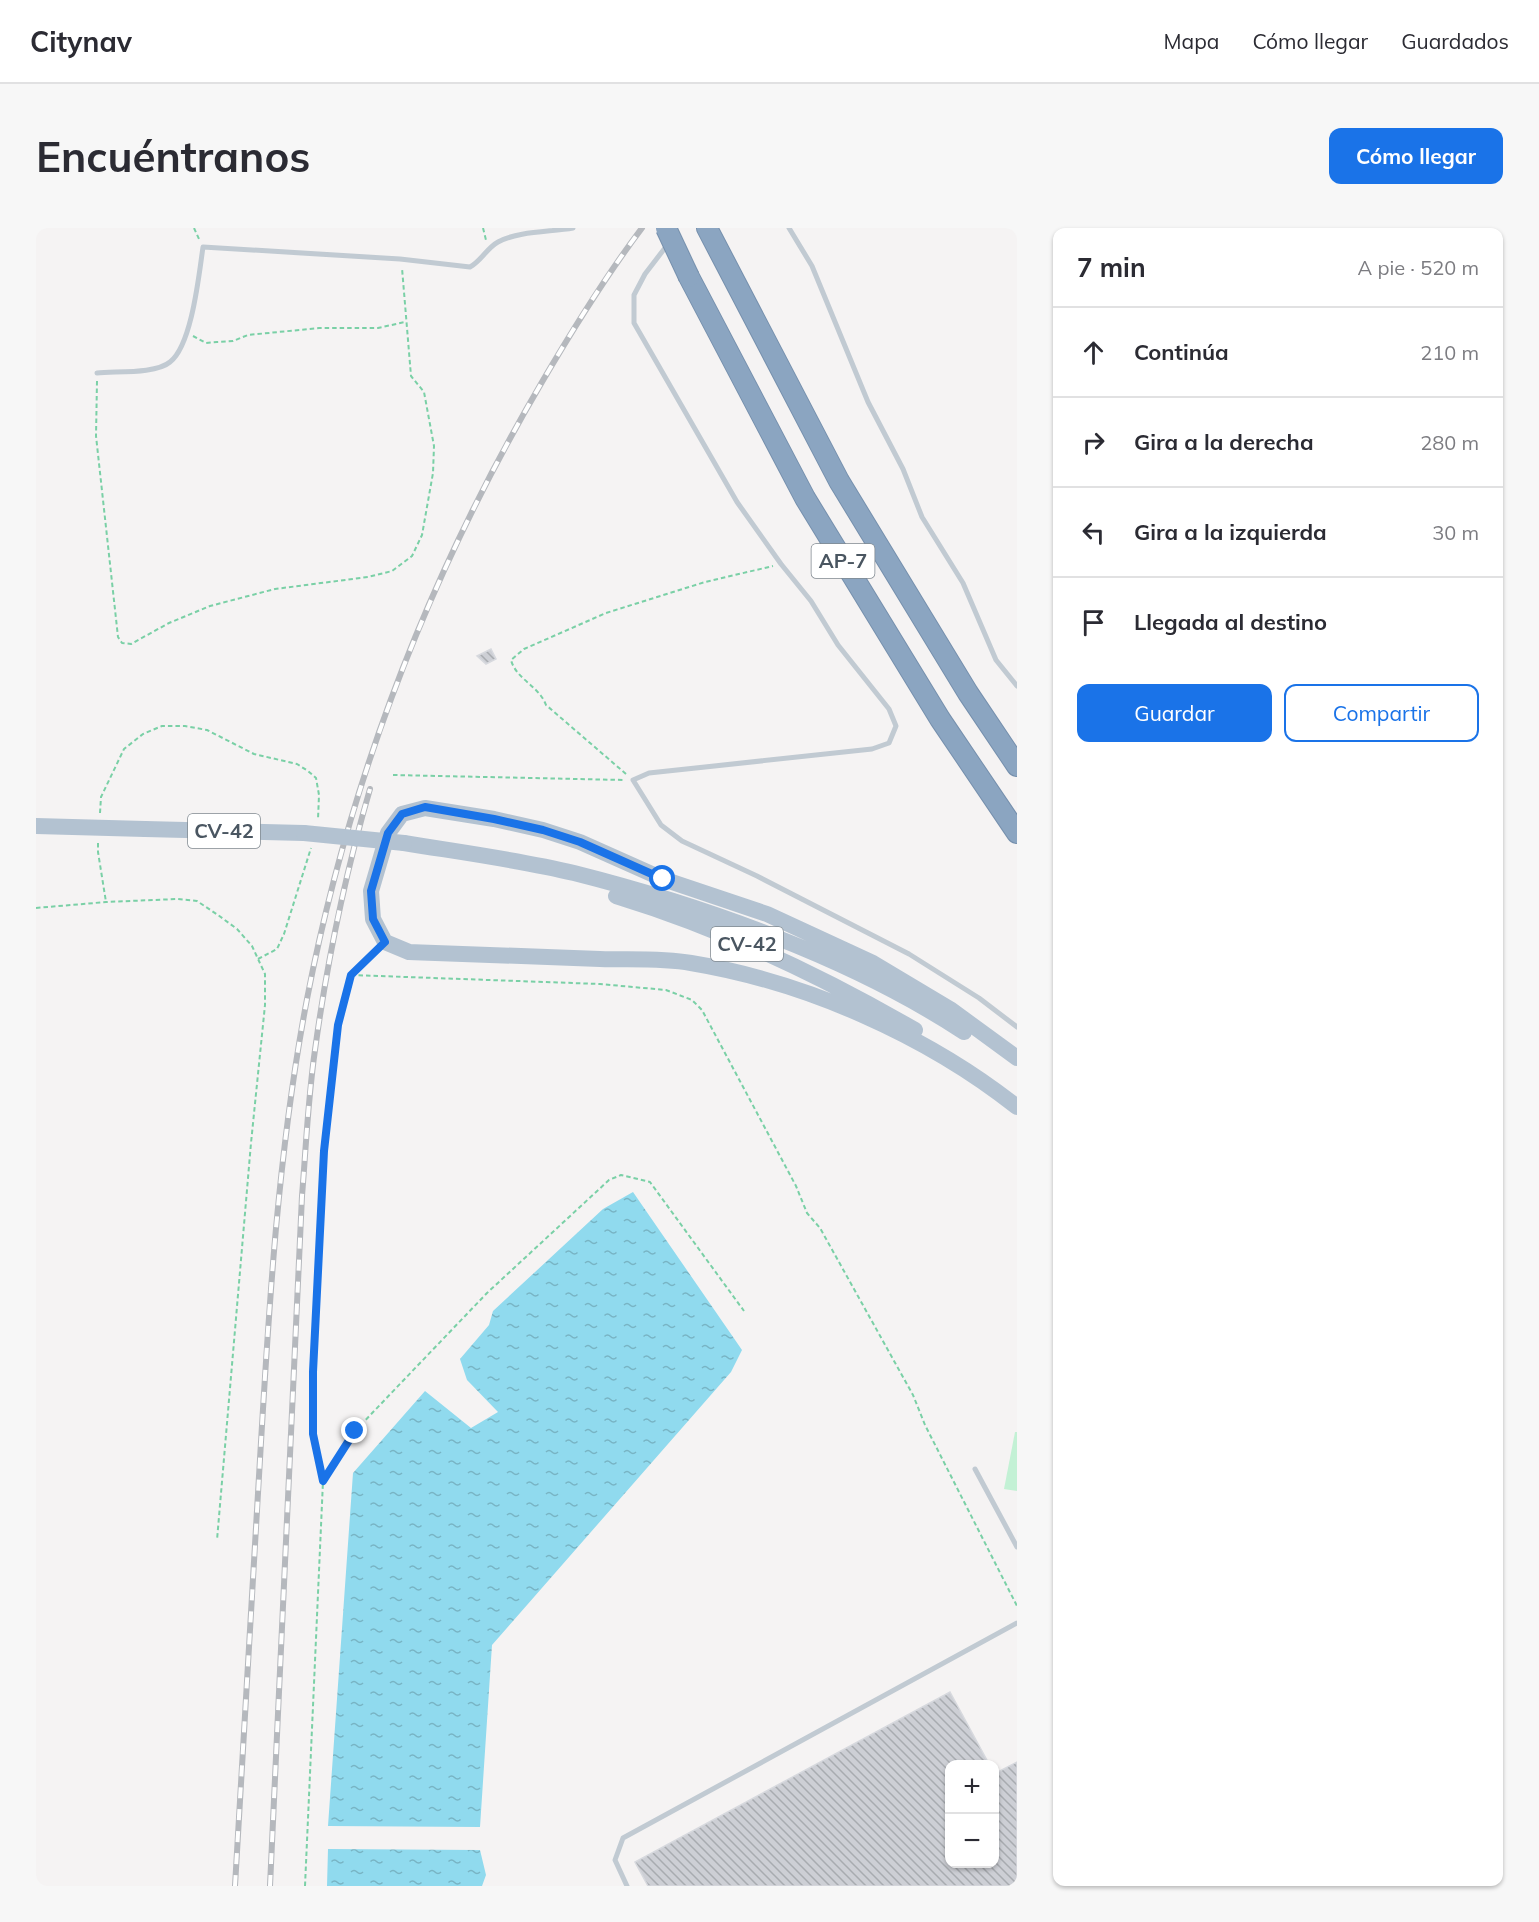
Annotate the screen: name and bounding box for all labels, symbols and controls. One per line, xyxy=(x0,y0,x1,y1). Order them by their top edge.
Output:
text: Citynav xyxy=(30,24,132,59)
text: Mapa xyxy=(1164,28,1219,54)
text: Cómo llegar xyxy=(1252,28,1368,54)
text: Guardados xyxy=(1401,28,1509,54)
button: Cómo llegar xyxy=(1329,128,1503,184)
text: Encuéntranos xyxy=(36,130,310,183)
text: 7 min xyxy=(1077,251,1146,284)
text: A pie · 520 m xyxy=(1358,255,1479,280)
icon: ahead xyxy=(1077,336,1110,369)
text: Continúa xyxy=(1134,338,1229,366)
text: 210 m xyxy=(1420,340,1479,365)
icon: right xyxy=(1077,426,1110,459)
text: Gira a la derecha xyxy=(1134,428,1314,456)
text: 280 m xyxy=(1420,430,1479,455)
icon: left xyxy=(1077,516,1110,549)
text: Gira a la izquierda xyxy=(1134,518,1327,546)
text: 30 m xyxy=(1432,520,1479,545)
road number: AP-7 xyxy=(812,544,874,578)
icon: arrive xyxy=(1077,606,1110,639)
text: Llegada al destino xyxy=(1134,608,1327,636)
button: Guardar xyxy=(1077,684,1272,742)
button: Compartir xyxy=(1284,684,1479,742)
road number: CV-42 xyxy=(188,814,260,848)
route start xyxy=(649,865,675,891)
road number: CV-42 xyxy=(711,927,783,961)
route end xyxy=(341,1417,367,1443)
map controls xyxy=(945,1760,999,1868)
button: + xyxy=(945,1760,999,1814)
button: − xyxy=(945,1814,999,1868)

